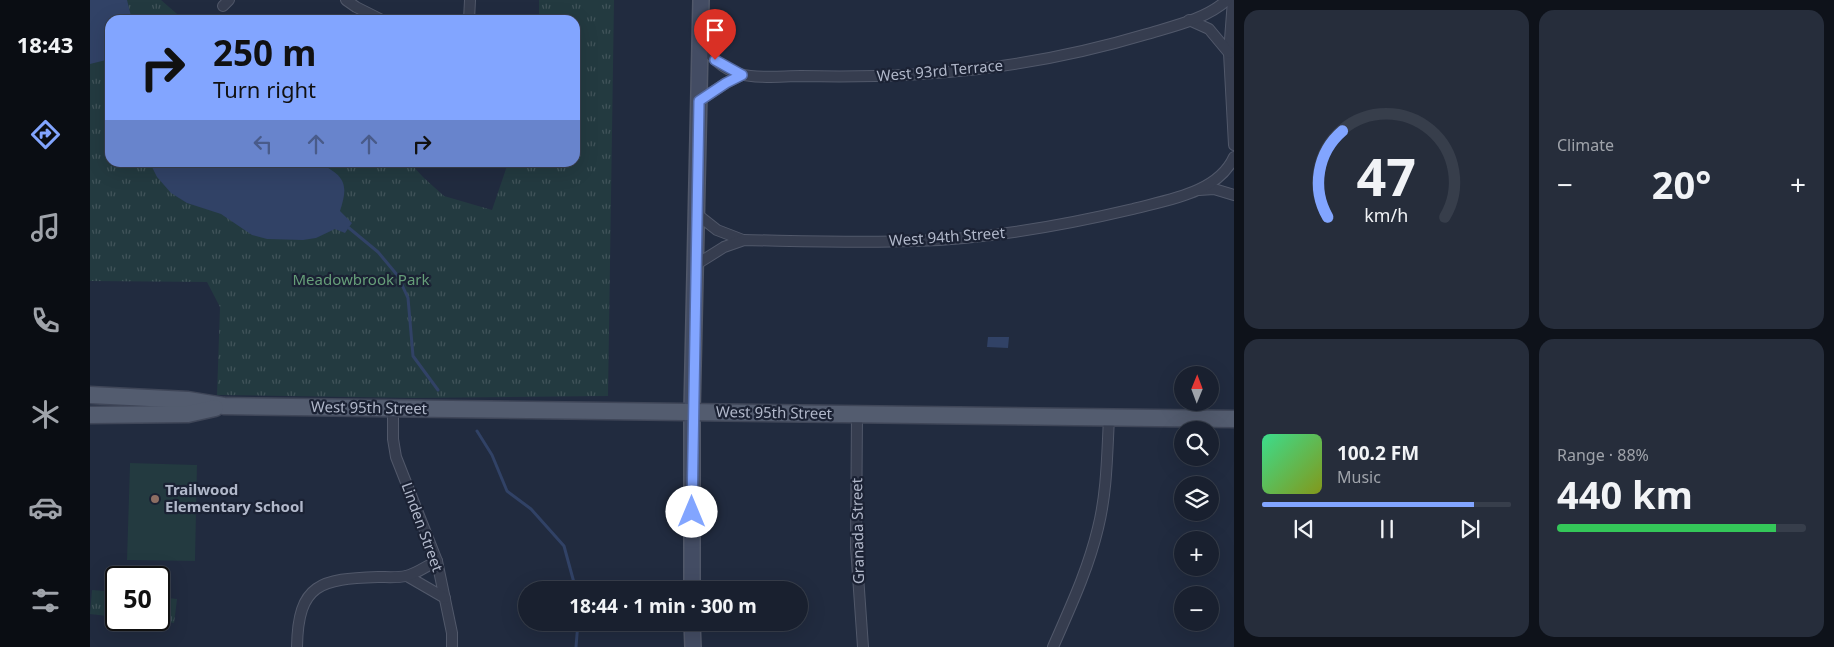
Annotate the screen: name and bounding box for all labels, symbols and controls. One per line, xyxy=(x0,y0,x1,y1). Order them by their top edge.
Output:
pin xyxy=(694,9,736,60)
icon: arrive xyxy=(701,16,729,44)
text: 18:43 xyxy=(17,29,73,59)
text: 250 m xyxy=(213,29,316,76)
icon: right xyxy=(130,35,195,100)
street label: West 93rd Terrace xyxy=(876,55,1004,85)
text: Turn right xyxy=(213,74,316,104)
icon: directions xyxy=(28,117,63,152)
icon: left xyxy=(249,130,277,158)
icon: ahead xyxy=(302,130,330,158)
icon: ahead xyxy=(355,130,383,158)
icon: right xyxy=(408,130,436,158)
text: Climate xyxy=(1557,134,1614,156)
text: 47 xyxy=(1357,140,1416,211)
text: 20° xyxy=(1652,158,1711,210)
text: − xyxy=(1557,165,1573,203)
text: + xyxy=(1790,165,1806,203)
text: km/h xyxy=(1365,203,1408,227)
icon: music xyxy=(28,210,63,245)
street label: West 94th Street xyxy=(888,222,1006,250)
park label: Meadowbrook Park xyxy=(292,269,430,289)
icon: phone xyxy=(28,303,63,338)
north arrow xyxy=(1174,366,1219,411)
map controls xyxy=(1174,366,1219,631)
street label: West 95th Street xyxy=(311,396,428,418)
icon: climate xyxy=(28,397,63,432)
street label: West 95th Street xyxy=(716,401,833,423)
button: search xyxy=(1174,421,1219,466)
text: 100.2 FM xyxy=(1337,440,1419,466)
text: Range · 88% xyxy=(1557,444,1649,466)
text: Music xyxy=(1337,466,1381,488)
text: 440 km xyxy=(1557,468,1693,520)
button: layers xyxy=(1174,476,1219,521)
street label: Granada Street xyxy=(846,477,868,584)
place label: Trailwood Elementary School xyxy=(165,479,304,516)
street label: Linden Street xyxy=(398,479,449,575)
position arrow xyxy=(665,485,717,537)
icon: car xyxy=(28,490,63,525)
marker: Trailwood Elementary School xyxy=(149,493,161,505)
icon: previous xyxy=(1290,515,1318,543)
icon: pause xyxy=(1373,515,1401,543)
icon: next xyxy=(1456,515,1484,543)
button: + xyxy=(1174,531,1219,576)
speed limit sign: 50 xyxy=(105,566,170,631)
icon: filters xyxy=(28,583,63,618)
button: − xyxy=(1174,586,1219,631)
text: 18:44 · 1 min · 300 m xyxy=(569,593,757,619)

